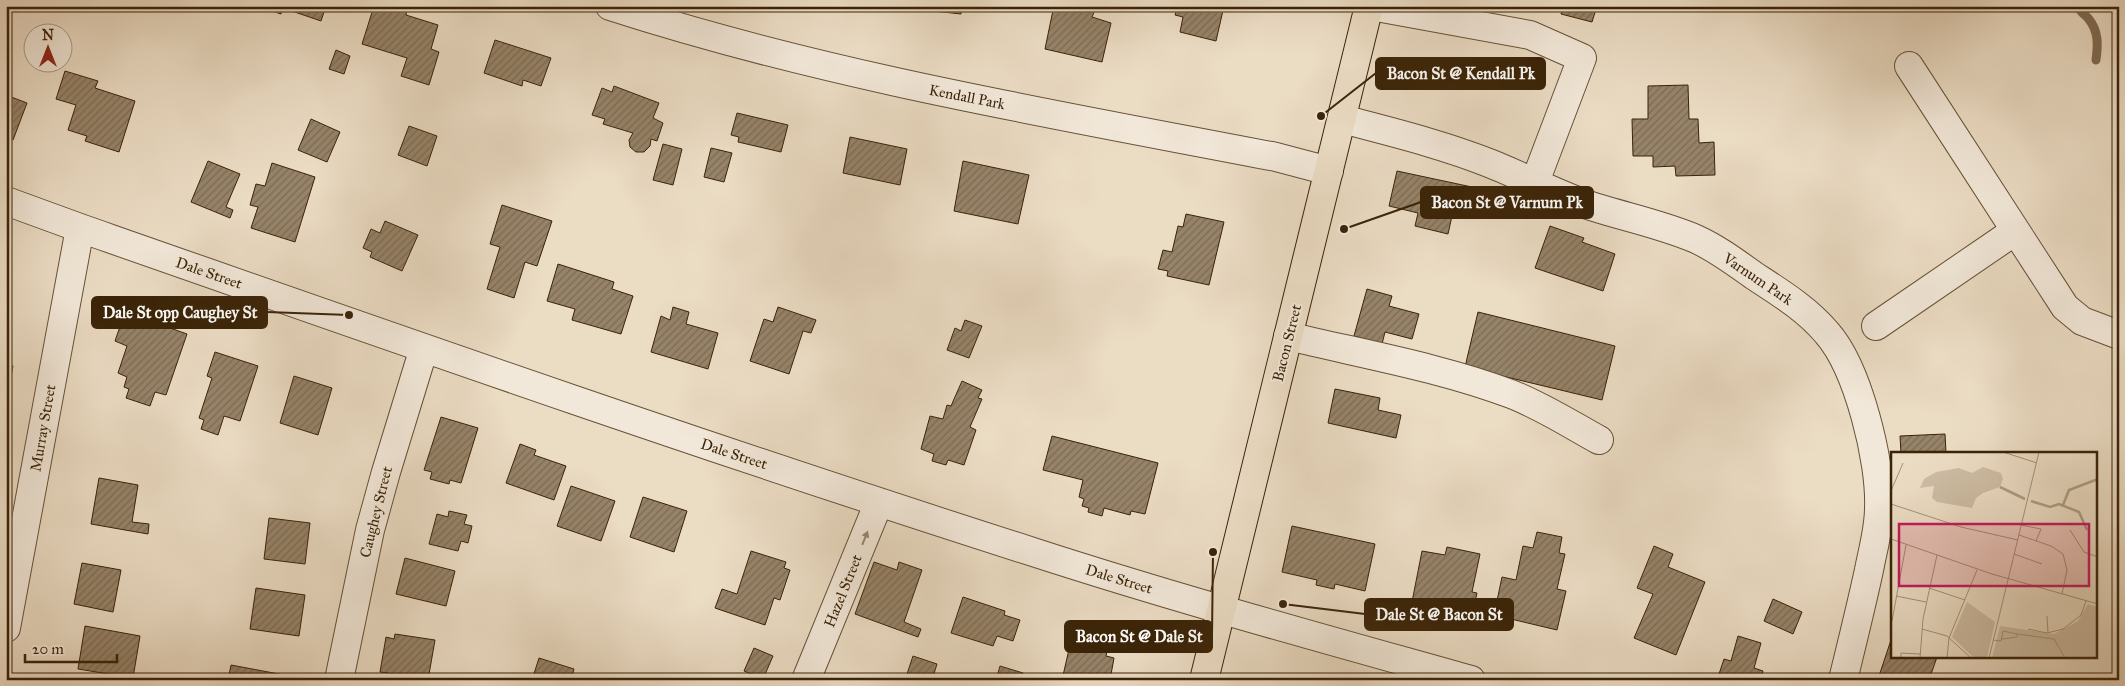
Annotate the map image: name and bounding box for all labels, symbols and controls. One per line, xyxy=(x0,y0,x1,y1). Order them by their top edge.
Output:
north arrow xyxy=(22,22,72,72)
text: N xyxy=(42,27,54,44)
callout: Bacon St @ Kendall Pk xyxy=(1376,58,1545,89)
text: Bacon St @ Kendall Pk xyxy=(1387,64,1536,83)
street label: Kendall Park xyxy=(927,81,1007,113)
callout: Bacon St @ Varnum Pk xyxy=(1421,187,1593,218)
text: Bacon St @ Varnum Pk xyxy=(1431,193,1583,212)
street label: Varnum Park xyxy=(1719,249,1796,309)
street label: Dale Street xyxy=(173,253,245,293)
callout: Dale St opp Caughey St xyxy=(92,297,267,328)
street label: Bacon Street xyxy=(1269,302,1305,383)
text: Dale St opp Caughey St xyxy=(103,303,258,323)
street label: Murray Street xyxy=(26,382,60,473)
street label: Dale Street xyxy=(698,435,770,473)
inset map xyxy=(1891,452,2098,658)
street label: Caughey Street xyxy=(356,464,396,560)
one-way arrow xyxy=(861,531,869,545)
street label: Hazel Street xyxy=(820,551,866,630)
street label: Dale Street xyxy=(1083,560,1155,598)
callout: Dale St @ Bacon St xyxy=(1365,599,1513,630)
text: Dale St @ Bacon St xyxy=(1375,605,1503,624)
callout: Bacon St @ Dale St xyxy=(1065,621,1212,652)
text: Bacon St @ Dale St xyxy=(1075,627,1203,646)
scale bar xyxy=(25,631,118,663)
text: 20 m xyxy=(32,640,64,658)

